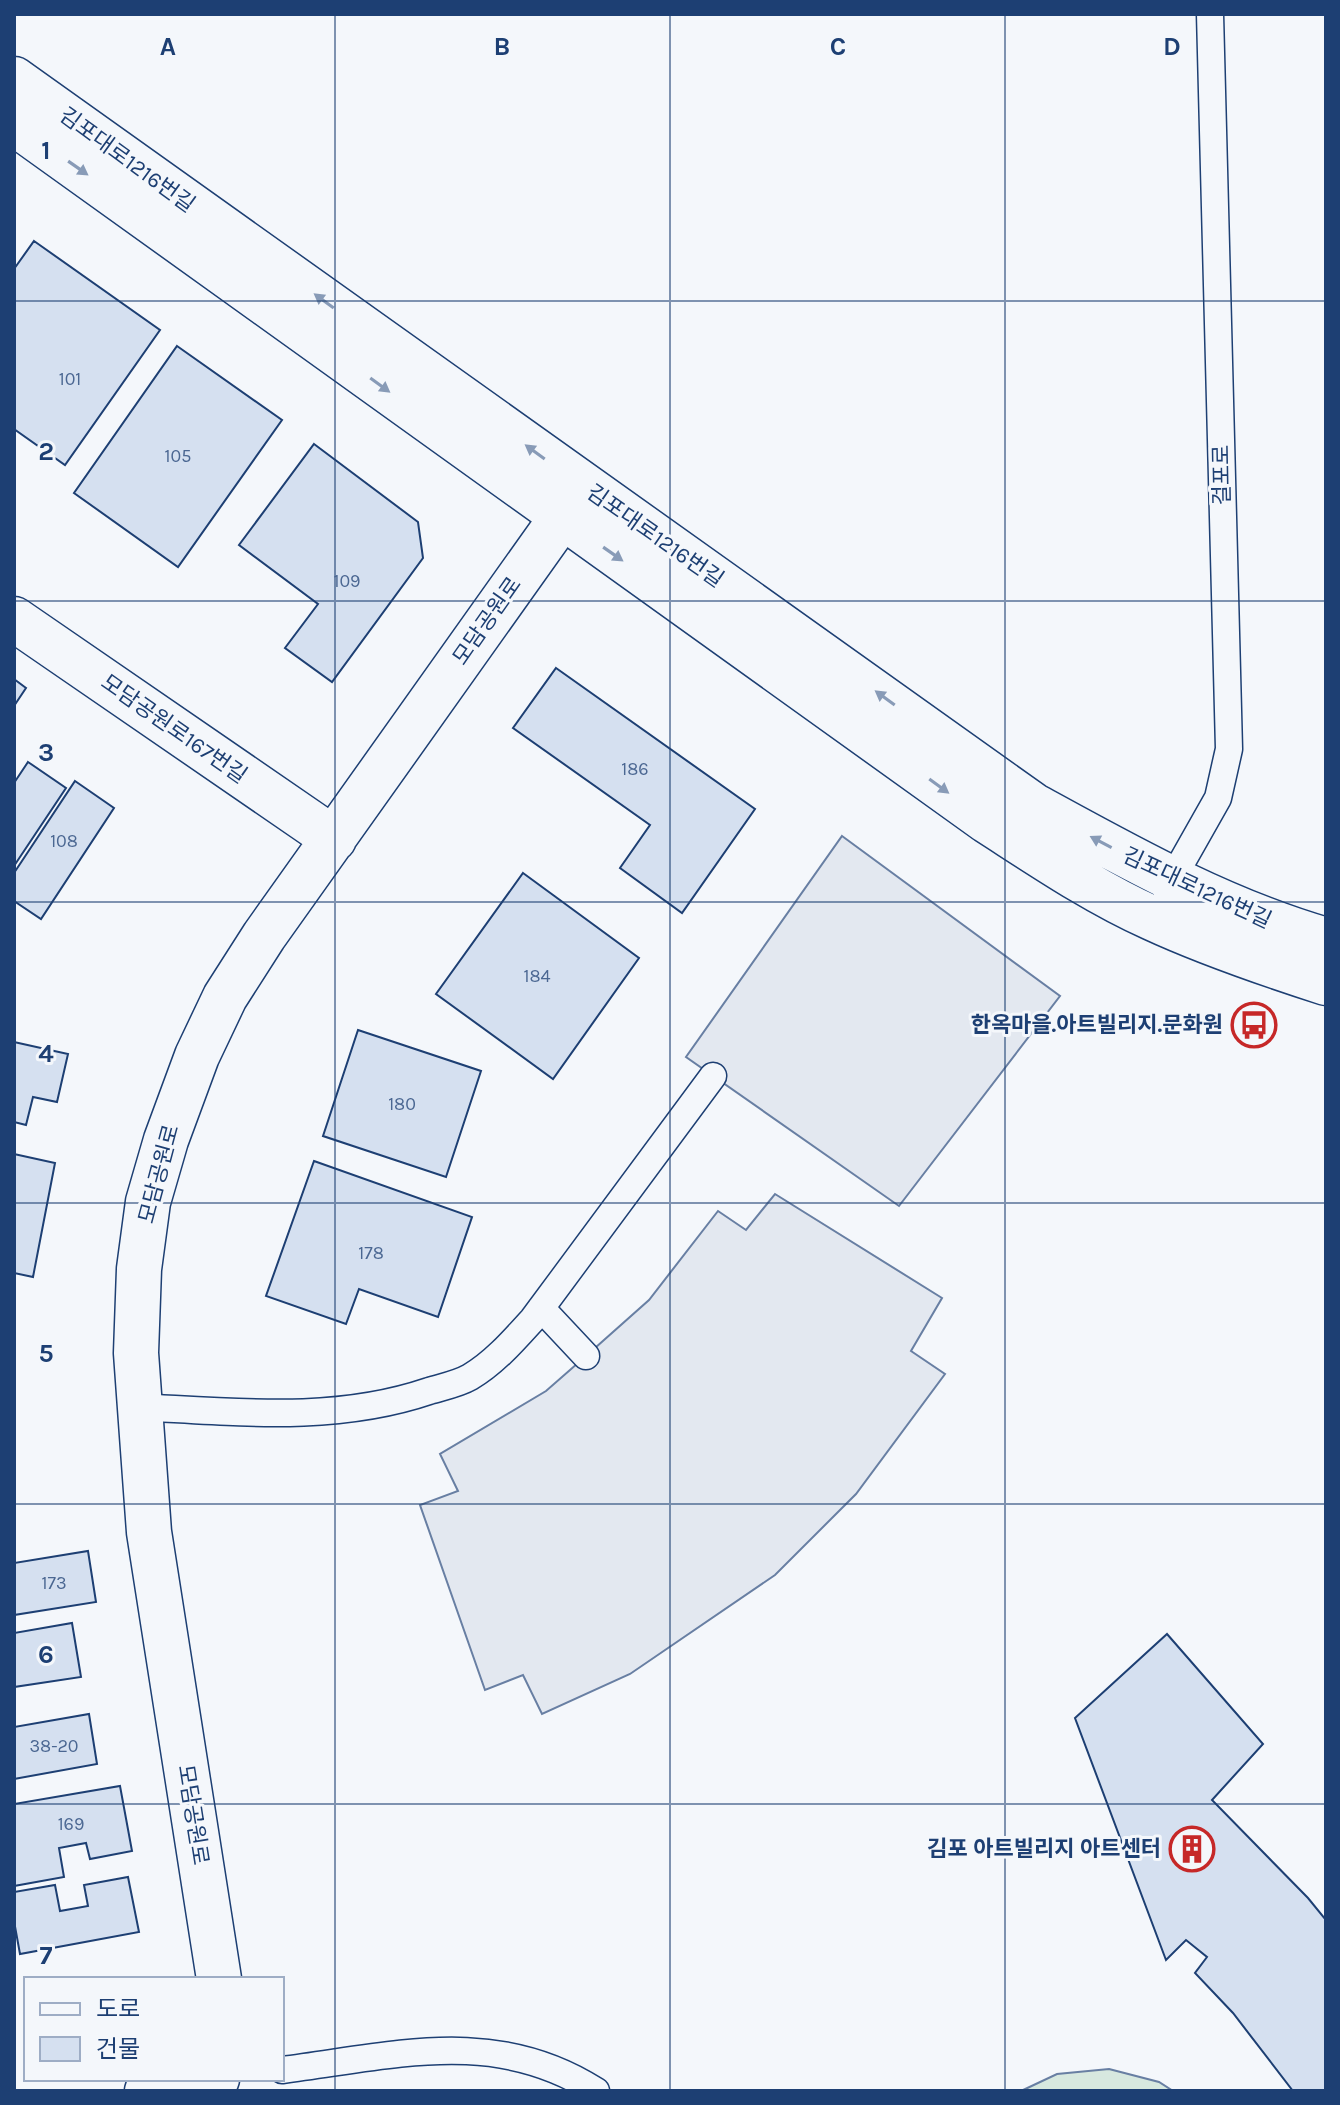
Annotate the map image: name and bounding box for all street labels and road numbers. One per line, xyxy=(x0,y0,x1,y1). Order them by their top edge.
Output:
street label: 김포대로1216번길 xyxy=(54,102,200,218)
street label: 걸포로 xyxy=(1208,444,1236,506)
street label: 김포대로1216번길 xyxy=(581,479,729,593)
street label: 모담공원로 xyxy=(447,572,527,670)
street label: 모담공원로167번길 xyxy=(96,669,252,789)
street label: 김포대로1216번길 xyxy=(1118,842,1276,934)
street label: 모담공원로 xyxy=(133,1122,185,1226)
street label: 모담공원로 xyxy=(172,1763,214,1867)

